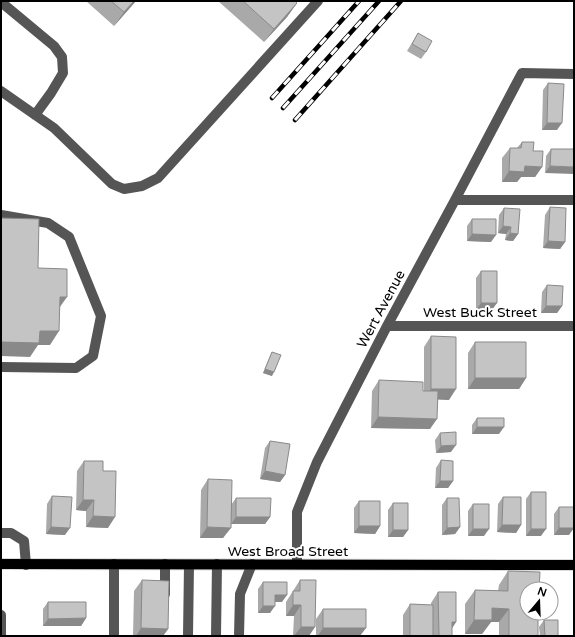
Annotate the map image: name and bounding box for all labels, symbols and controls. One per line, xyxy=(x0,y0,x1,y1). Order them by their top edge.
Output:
street label: Wert Avenue xyxy=(353,267,409,351)
street label: West Buck Street xyxy=(423,304,538,321)
street label: West Broad Street xyxy=(228,543,349,560)
north arrow xyxy=(519,581,559,621)
text: N xyxy=(536,584,548,600)

